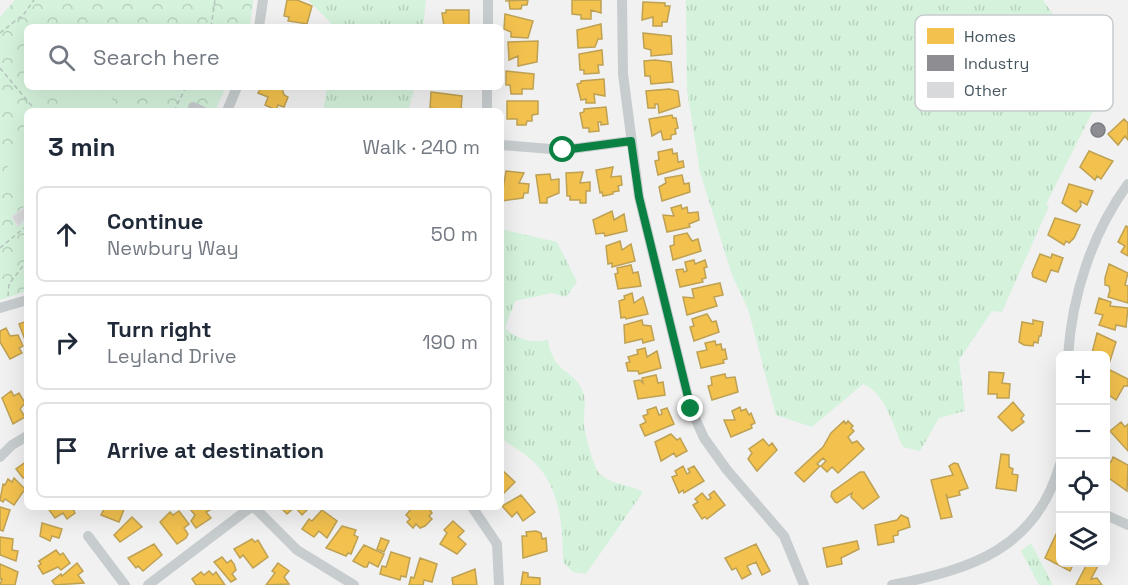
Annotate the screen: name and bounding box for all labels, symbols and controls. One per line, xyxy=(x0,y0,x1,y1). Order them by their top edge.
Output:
legend xyxy=(915,15,1113,111)
search box xyxy=(24,24,504,90)
text: Homes xyxy=(964,26,1016,47)
icon: search xyxy=(45,41,78,74)
text: Search here xyxy=(93,43,220,71)
text: Industry xyxy=(964,53,1029,74)
text: Other xyxy=(964,80,1007,101)
text: 3 min xyxy=(48,130,116,164)
text: Walk · 240 m xyxy=(362,134,480,160)
route start xyxy=(549,136,575,162)
text: Continue xyxy=(107,207,203,235)
icon: ahead xyxy=(50,218,83,251)
text: 50 m xyxy=(431,221,478,247)
text: Newbury Way xyxy=(107,235,239,261)
text: Turn right xyxy=(107,315,212,343)
icon: right xyxy=(50,326,83,359)
text: 190 m xyxy=(422,329,478,355)
text: Leyland Drive xyxy=(107,343,237,369)
map controls xyxy=(1056,351,1110,567)
button: + xyxy=(1056,351,1110,405)
route end xyxy=(677,395,703,421)
button: − xyxy=(1056,405,1110,459)
icon: arrive xyxy=(50,434,83,467)
text: Arrive at destination xyxy=(107,436,324,464)
button: locate xyxy=(1056,459,1110,513)
button: layers xyxy=(1056,513,1110,567)

